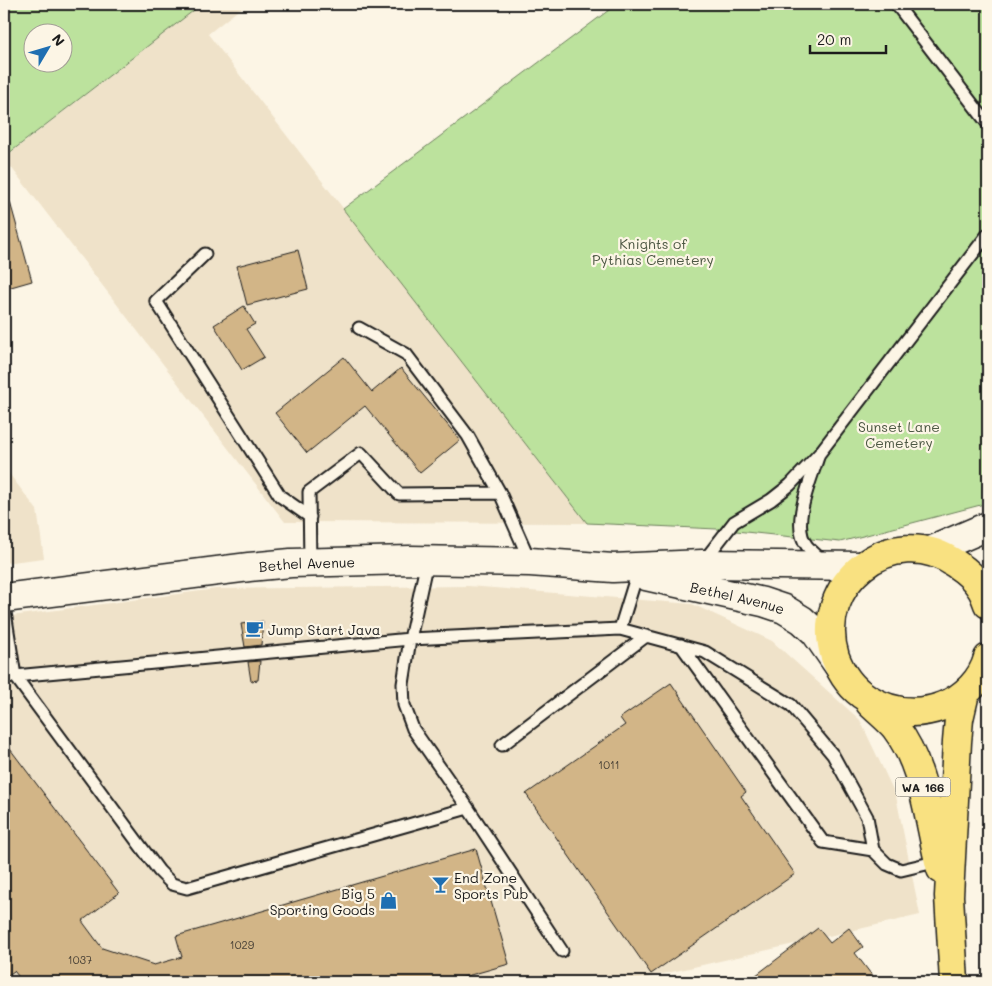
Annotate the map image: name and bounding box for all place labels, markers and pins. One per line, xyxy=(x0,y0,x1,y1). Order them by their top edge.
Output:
cafe icon: Jump Start Java xyxy=(244,619,264,639)
place label: Jump Start Java xyxy=(268,620,381,639)
place label: End Zone Sports Pub xyxy=(454,868,529,903)
bar icon: End Zone Sports Pub xyxy=(430,875,450,895)
place label: Big 5 Sporting Goods xyxy=(270,884,375,919)
shop icon: Big 5 Sporting Goods xyxy=(379,891,399,911)

